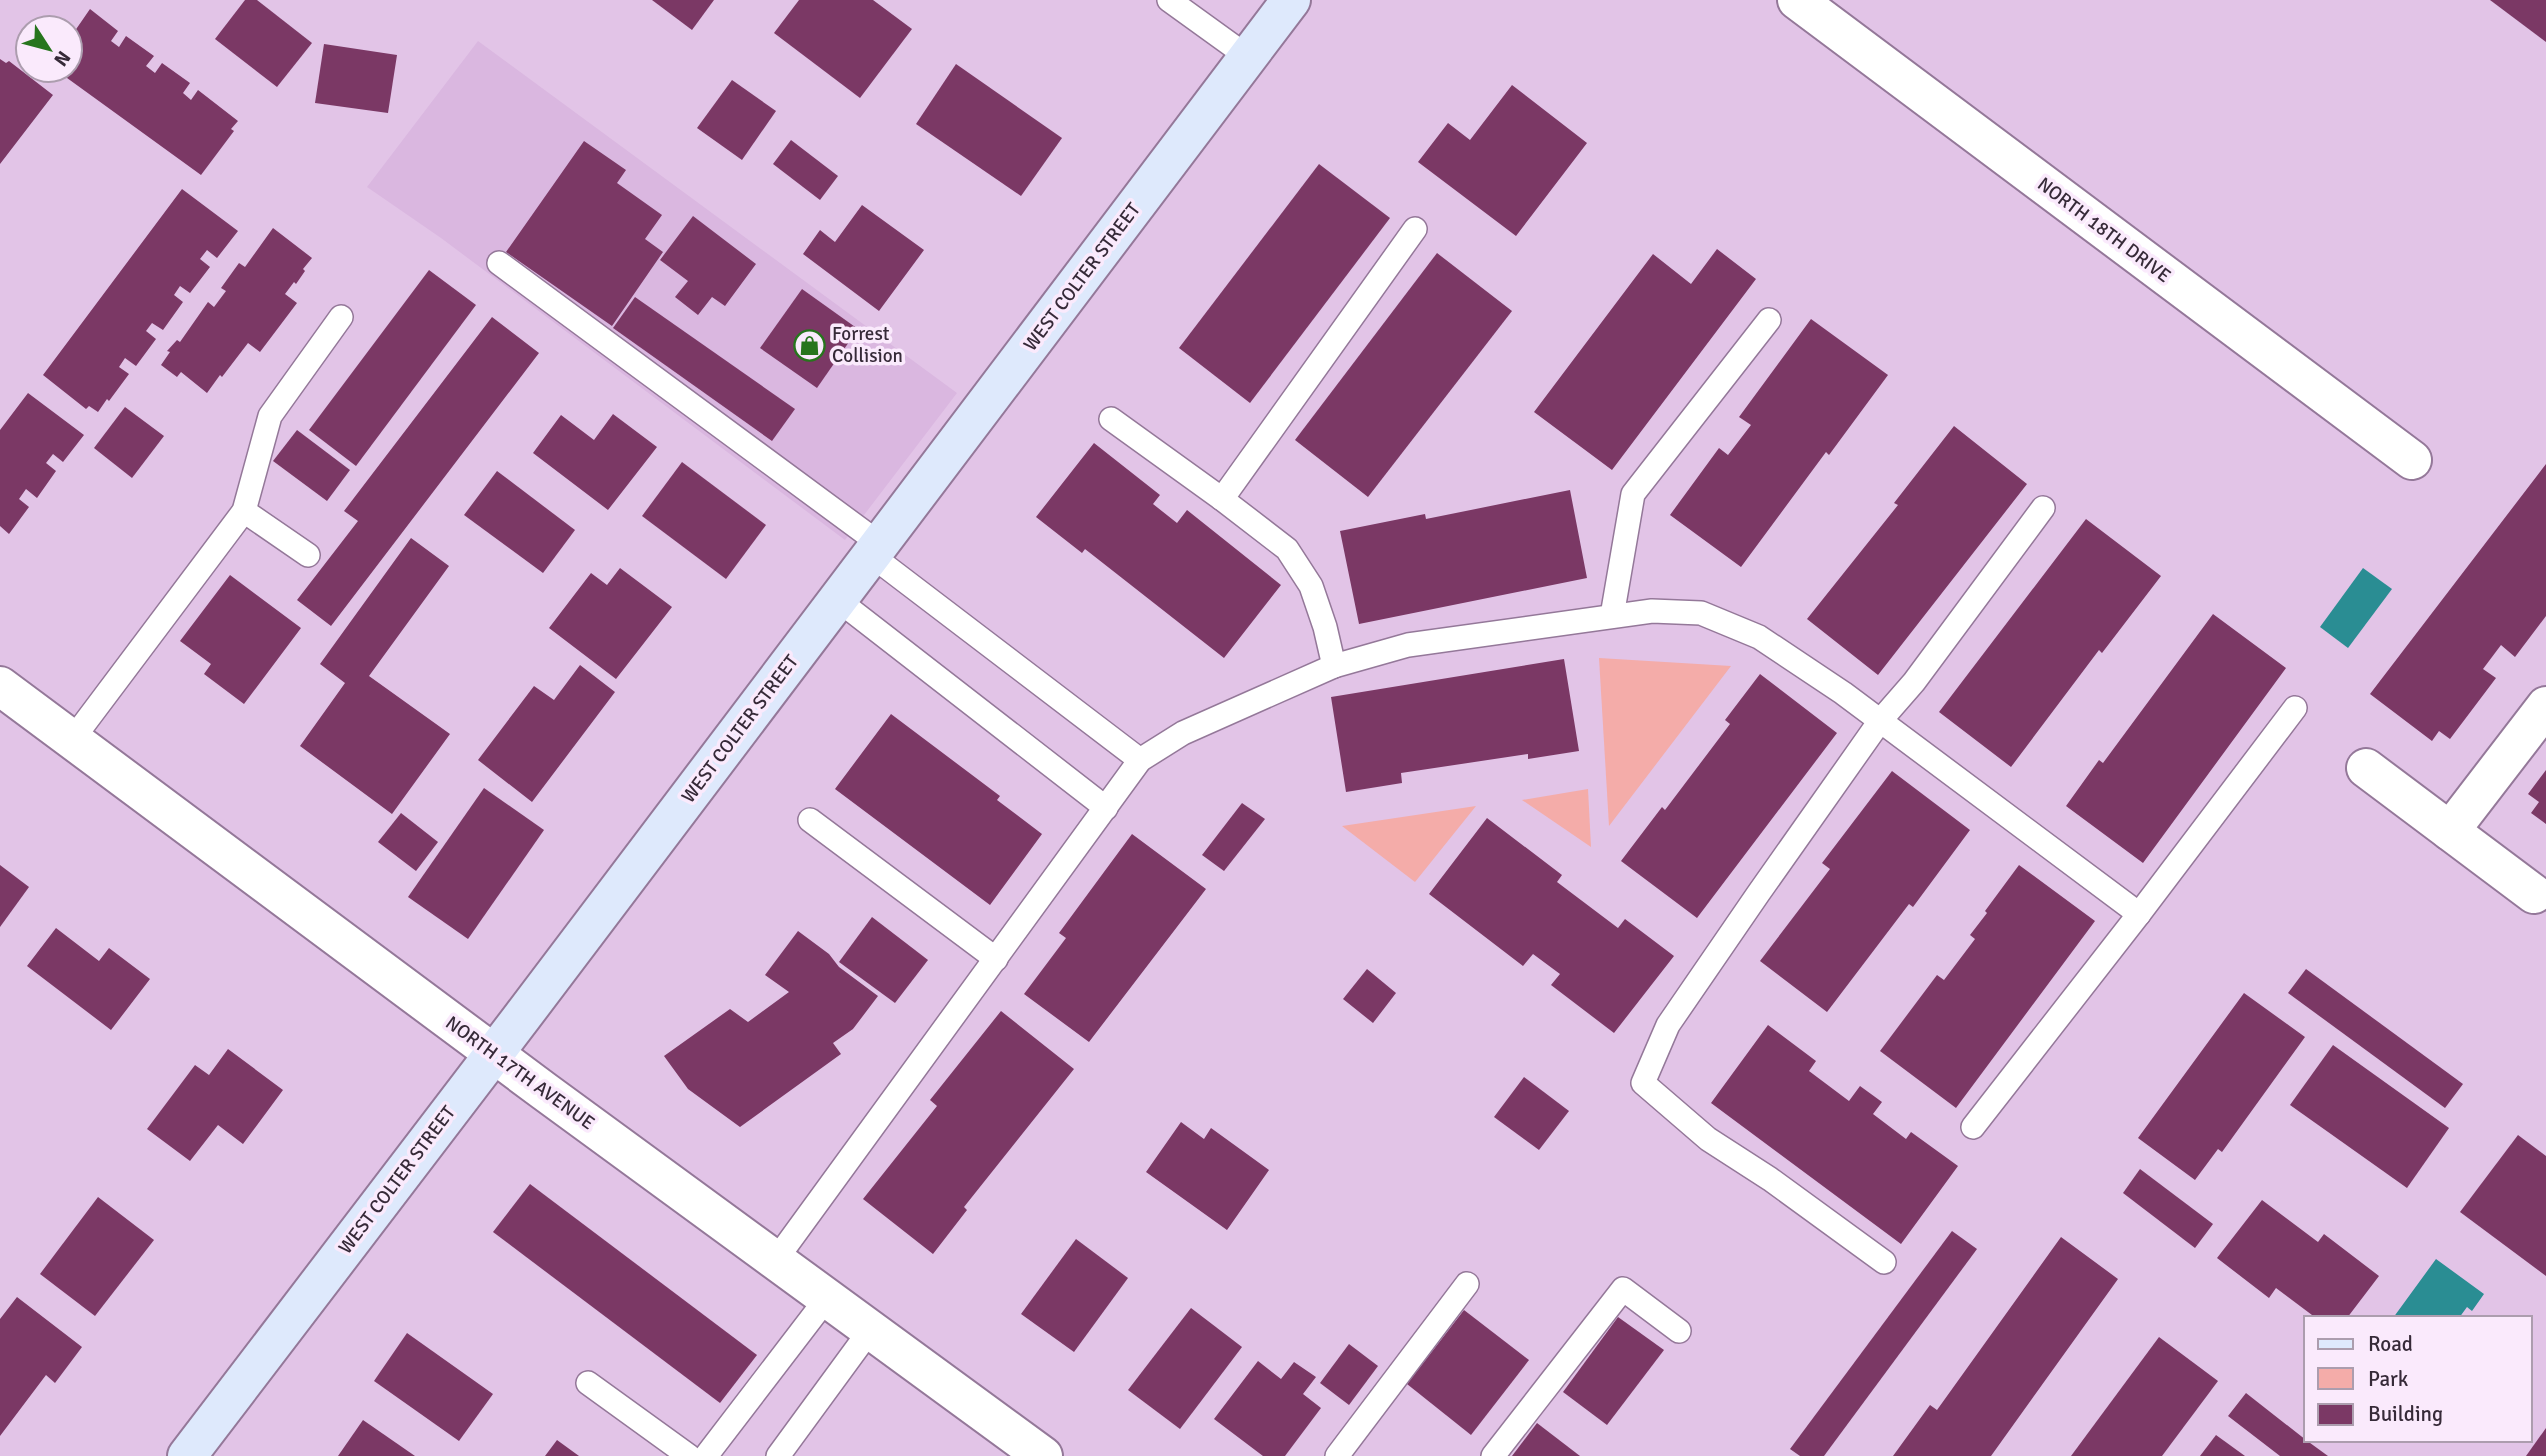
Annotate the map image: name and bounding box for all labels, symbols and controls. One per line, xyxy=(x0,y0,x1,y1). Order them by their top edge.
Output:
north arrow xyxy=(14,14,84,84)
text: N xyxy=(48,46,76,71)
street label: NORTH 18TH DRIVE xyxy=(2033,172,2175,288)
street label: WEST COLTER STREET xyxy=(1018,198,1146,356)
place label: Forrest Collision xyxy=(832,322,903,368)
shop icon: Forrest Collision xyxy=(792,328,826,362)
street label: WEST COLTER STREET xyxy=(676,650,804,808)
street label: NORTH 17TH AVENUE xyxy=(441,1011,599,1135)
street label: WEST COLTER STREET xyxy=(333,1101,461,1259)
legend xyxy=(2304,1316,2532,1442)
text: Road xyxy=(2368,1331,2413,1357)
text: Park xyxy=(2368,1366,2409,1392)
text: Building xyxy=(2368,1401,2443,1427)

